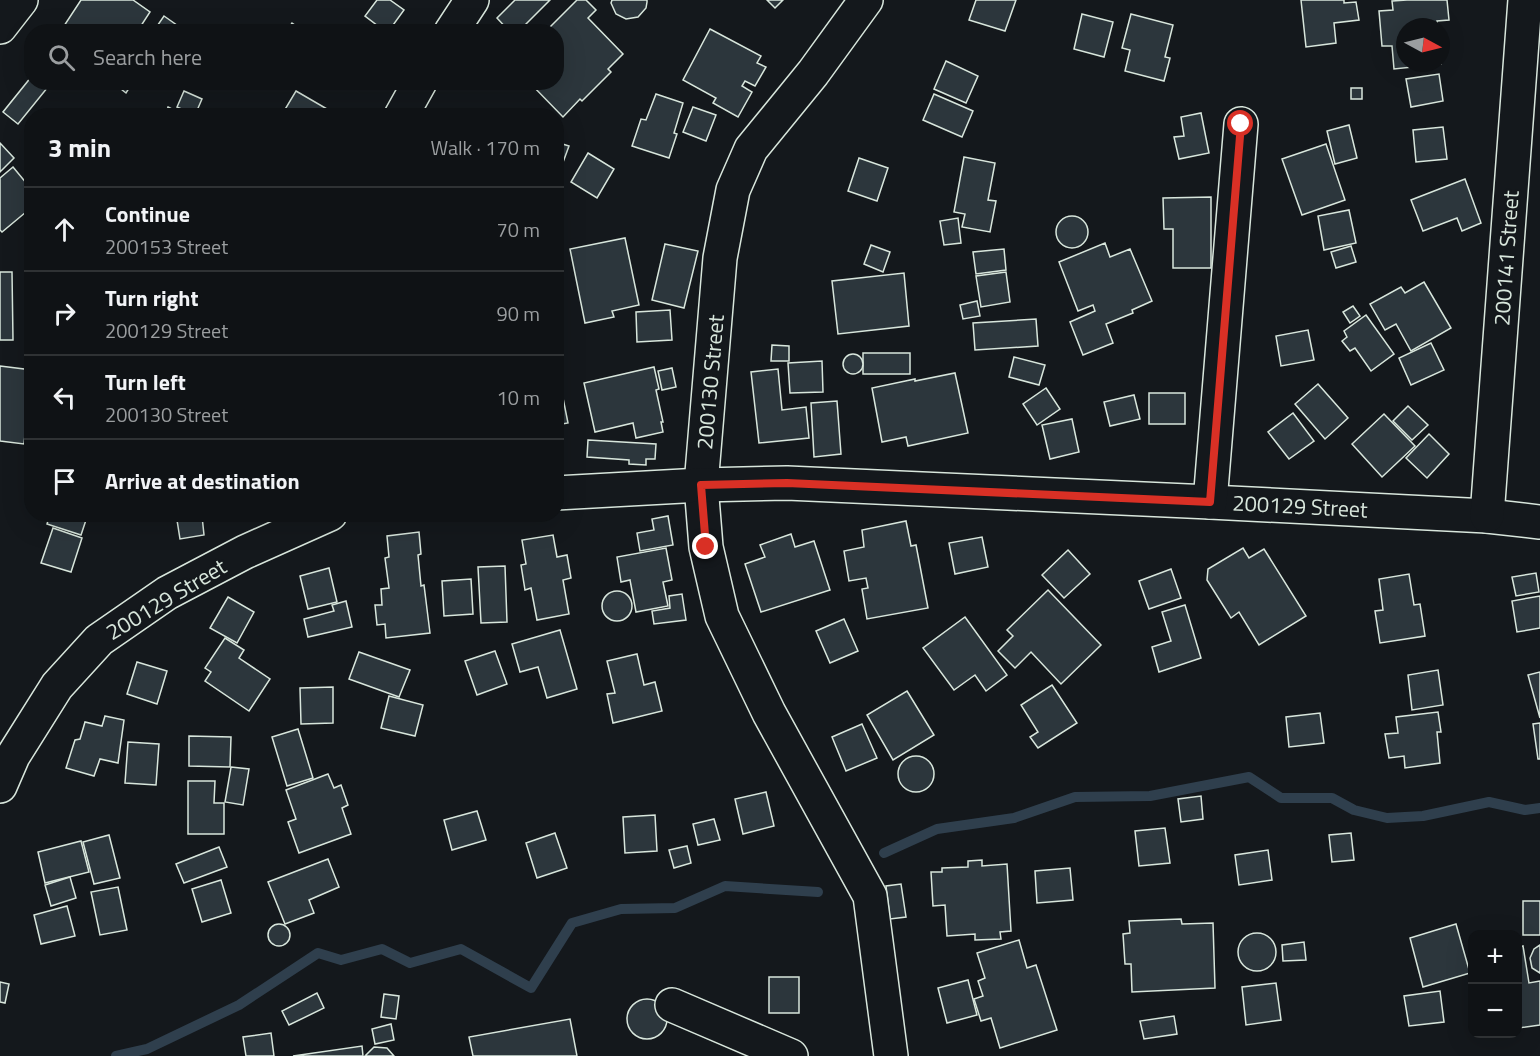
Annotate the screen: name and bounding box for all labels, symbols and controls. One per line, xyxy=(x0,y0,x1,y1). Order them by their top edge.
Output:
north arrow xyxy=(1396,18,1450,72)
search box xyxy=(24,24,564,90)
text: Search here xyxy=(93,40,202,74)
icon: search xyxy=(45,41,78,74)
route start xyxy=(1227,110,1253,136)
text: 3 min xyxy=(48,128,111,167)
text: Walk · 170 m xyxy=(431,132,540,163)
street label: 200141 Street xyxy=(1484,189,1528,327)
text: Continue xyxy=(105,197,190,231)
icon: ahead xyxy=(48,213,81,246)
text: 70 m xyxy=(496,214,540,245)
text: 200153 Street xyxy=(105,231,228,262)
text: Turn right xyxy=(105,281,199,315)
icon: right xyxy=(48,297,81,330)
text: 90 m xyxy=(496,298,540,329)
street label: 200130 Street xyxy=(687,313,733,451)
text: 200129 Street xyxy=(105,315,228,346)
text: Turn left xyxy=(105,365,186,399)
icon: left xyxy=(48,381,81,414)
text: 10 m xyxy=(496,382,540,413)
text: 200130 Street xyxy=(105,399,228,430)
text: Arrive at destination xyxy=(105,464,300,498)
icon: arrive xyxy=(48,465,81,498)
street label: 200129 Street xyxy=(1231,485,1369,527)
route end xyxy=(692,533,718,559)
street label: 200129 Street xyxy=(99,549,233,648)
map controls xyxy=(1468,930,1522,1038)
button: + xyxy=(1468,930,1522,984)
button: − xyxy=(1468,984,1522,1038)

